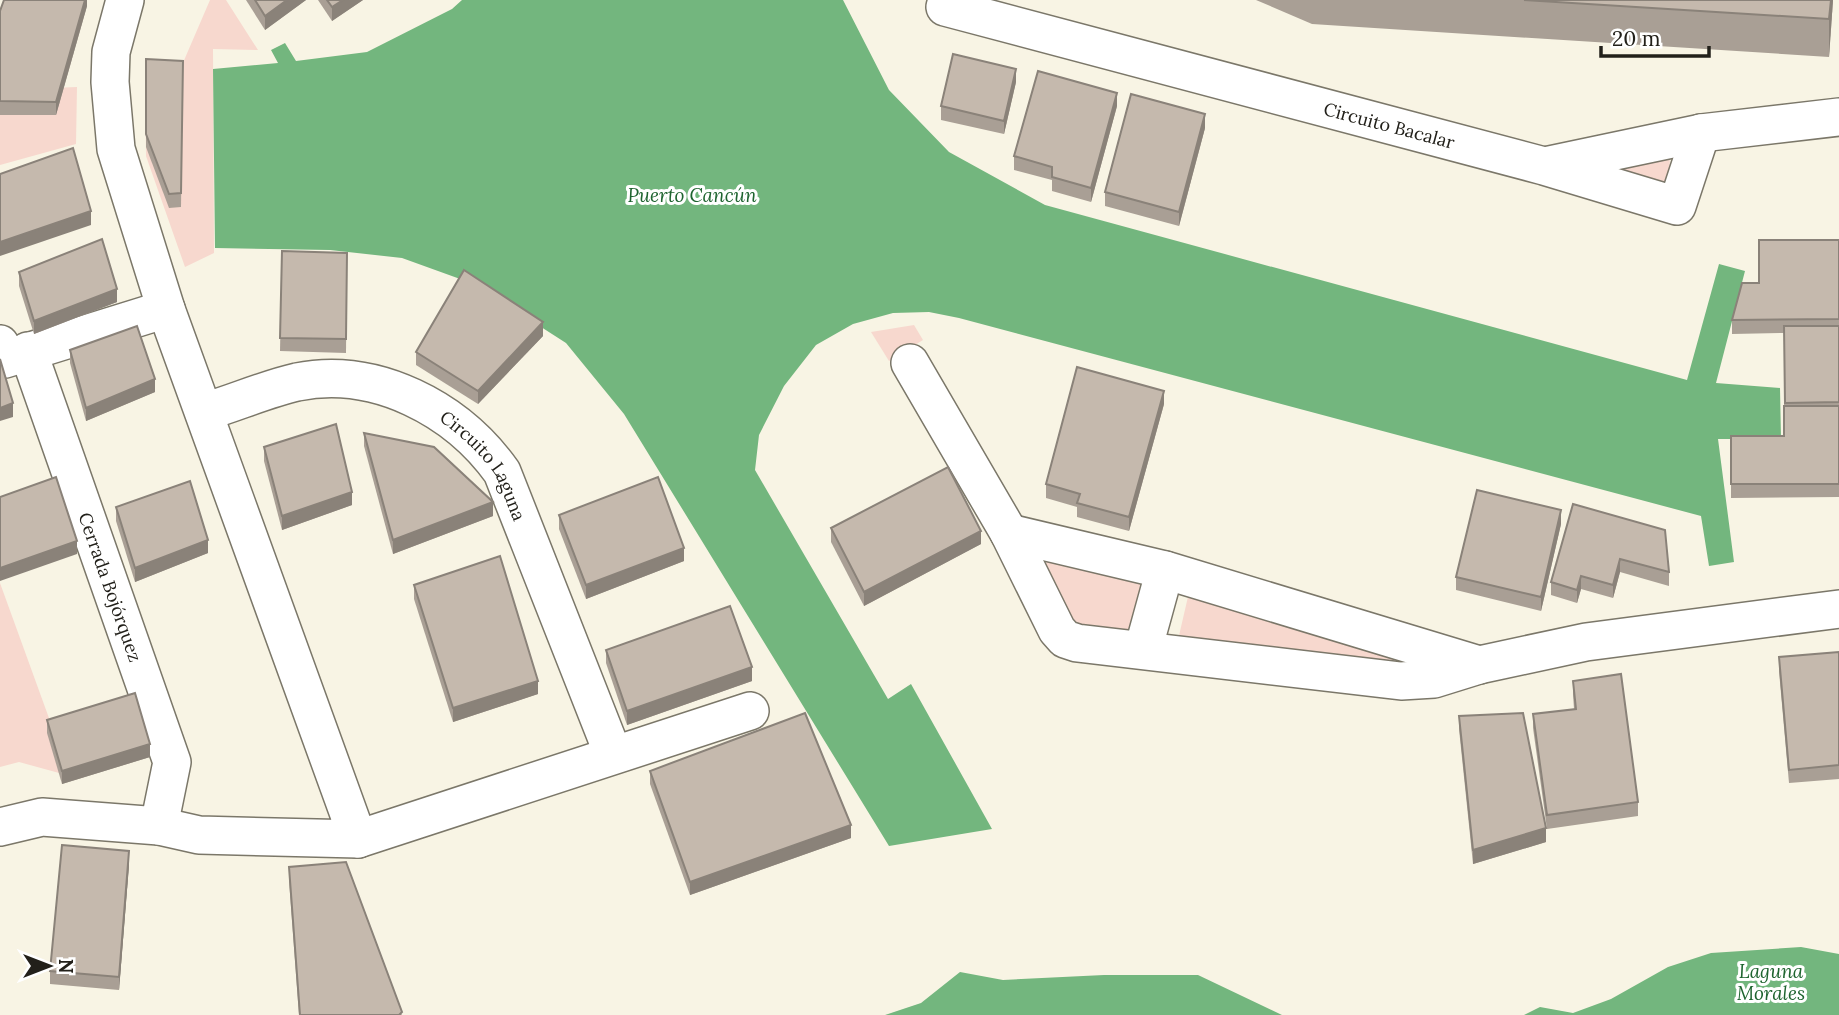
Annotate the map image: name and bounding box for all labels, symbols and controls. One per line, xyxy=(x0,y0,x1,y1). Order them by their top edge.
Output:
scale bar xyxy=(1601,14,1710,58)
text: 20 m xyxy=(1612,25,1661,52)
street label: Circuito Bacalar xyxy=(1321,97,1458,153)
water label: Puerto Cancún xyxy=(627,183,757,207)
street label: Circuito Laguna xyxy=(436,405,531,524)
street label: Cerrada Bojórquez xyxy=(74,509,147,665)
north arrow xyxy=(14,931,84,1001)
text: N xyxy=(54,959,78,974)
water label: Laguna Morales xyxy=(1737,959,1805,1005)

